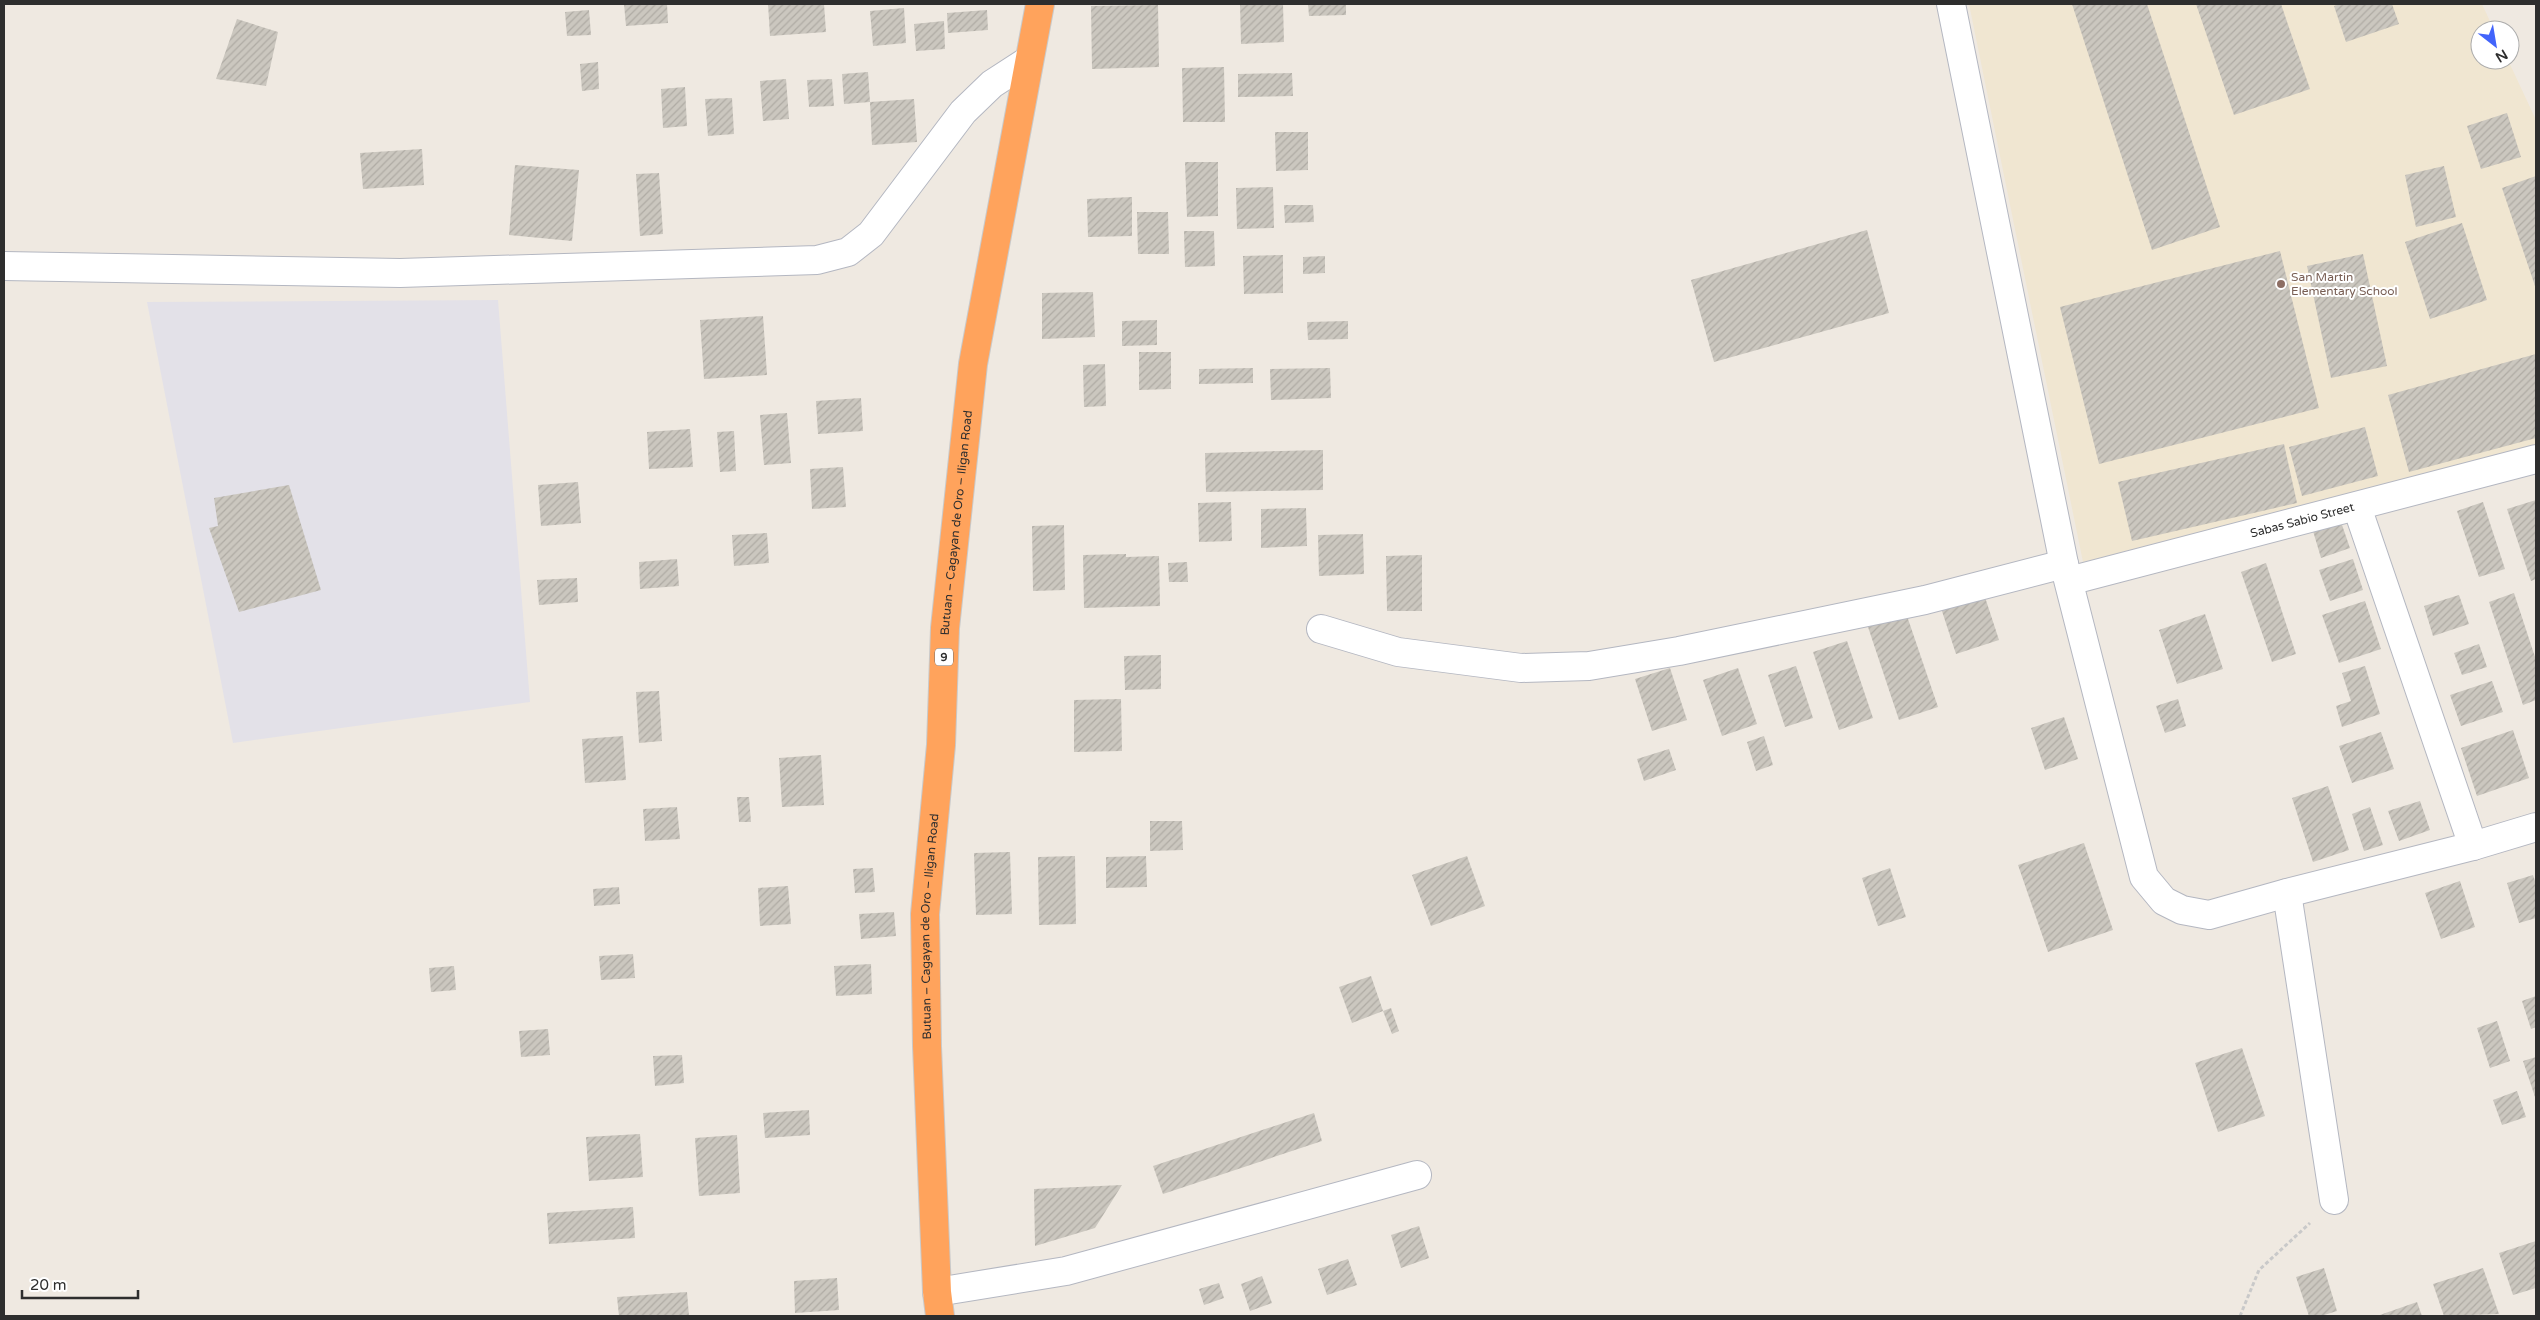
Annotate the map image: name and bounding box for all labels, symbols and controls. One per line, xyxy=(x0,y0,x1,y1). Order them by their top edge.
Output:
north arrow xyxy=(2470,20,2520,70)
text: N xyxy=(2492,46,2511,66)
place label: San Martin Elementary School xyxy=(2291,270,2398,298)
marker: San Martin Elementary School xyxy=(2275,278,2287,290)
street label: Butuan – Cagayan de Oro – Iligan Road xyxy=(938,409,975,636)
street label: Sabas Sabio Street xyxy=(2249,500,2356,540)
road number: 9 xyxy=(935,649,953,666)
street label: Butuan – Cagayan de Oro – Iligan Road xyxy=(918,813,941,1040)
scale bar xyxy=(22,1268,139,1300)
text: 20 m xyxy=(30,1276,67,1294)

